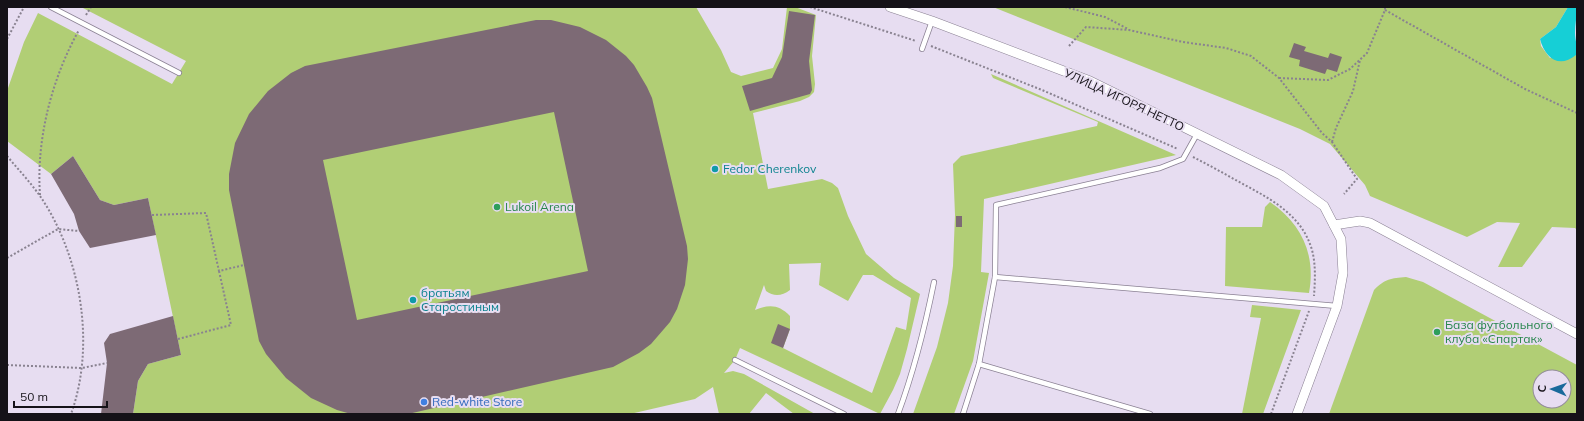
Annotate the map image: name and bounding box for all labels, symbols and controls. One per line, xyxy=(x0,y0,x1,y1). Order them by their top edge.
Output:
street label: УЛИЦА ИГОРЯ НЕТТО xyxy=(1061,65,1187,134)
place label: Fedor Cherenkov xyxy=(723,161,817,176)
marker: Fedor Cherenkov xyxy=(710,164,720,174)
place label: Lukoil Arena xyxy=(505,199,574,214)
marker: Lukoil Arena xyxy=(492,202,502,212)
place label: братьям Старостиным xyxy=(421,285,499,314)
marker: братьям Старостиным xyxy=(408,295,418,305)
place label: База футбольного клуба «Спартак» xyxy=(1445,317,1553,346)
marker: База футбольного клуба «Спартак» xyxy=(1432,327,1442,337)
north arrow xyxy=(1532,369,1572,409)
scale bar xyxy=(14,383,107,409)
text: С xyxy=(1535,384,1549,393)
text: 50 m xyxy=(20,389,48,404)
place label: Red-white Store xyxy=(432,394,522,409)
marker: Red-white Store xyxy=(419,397,429,407)

